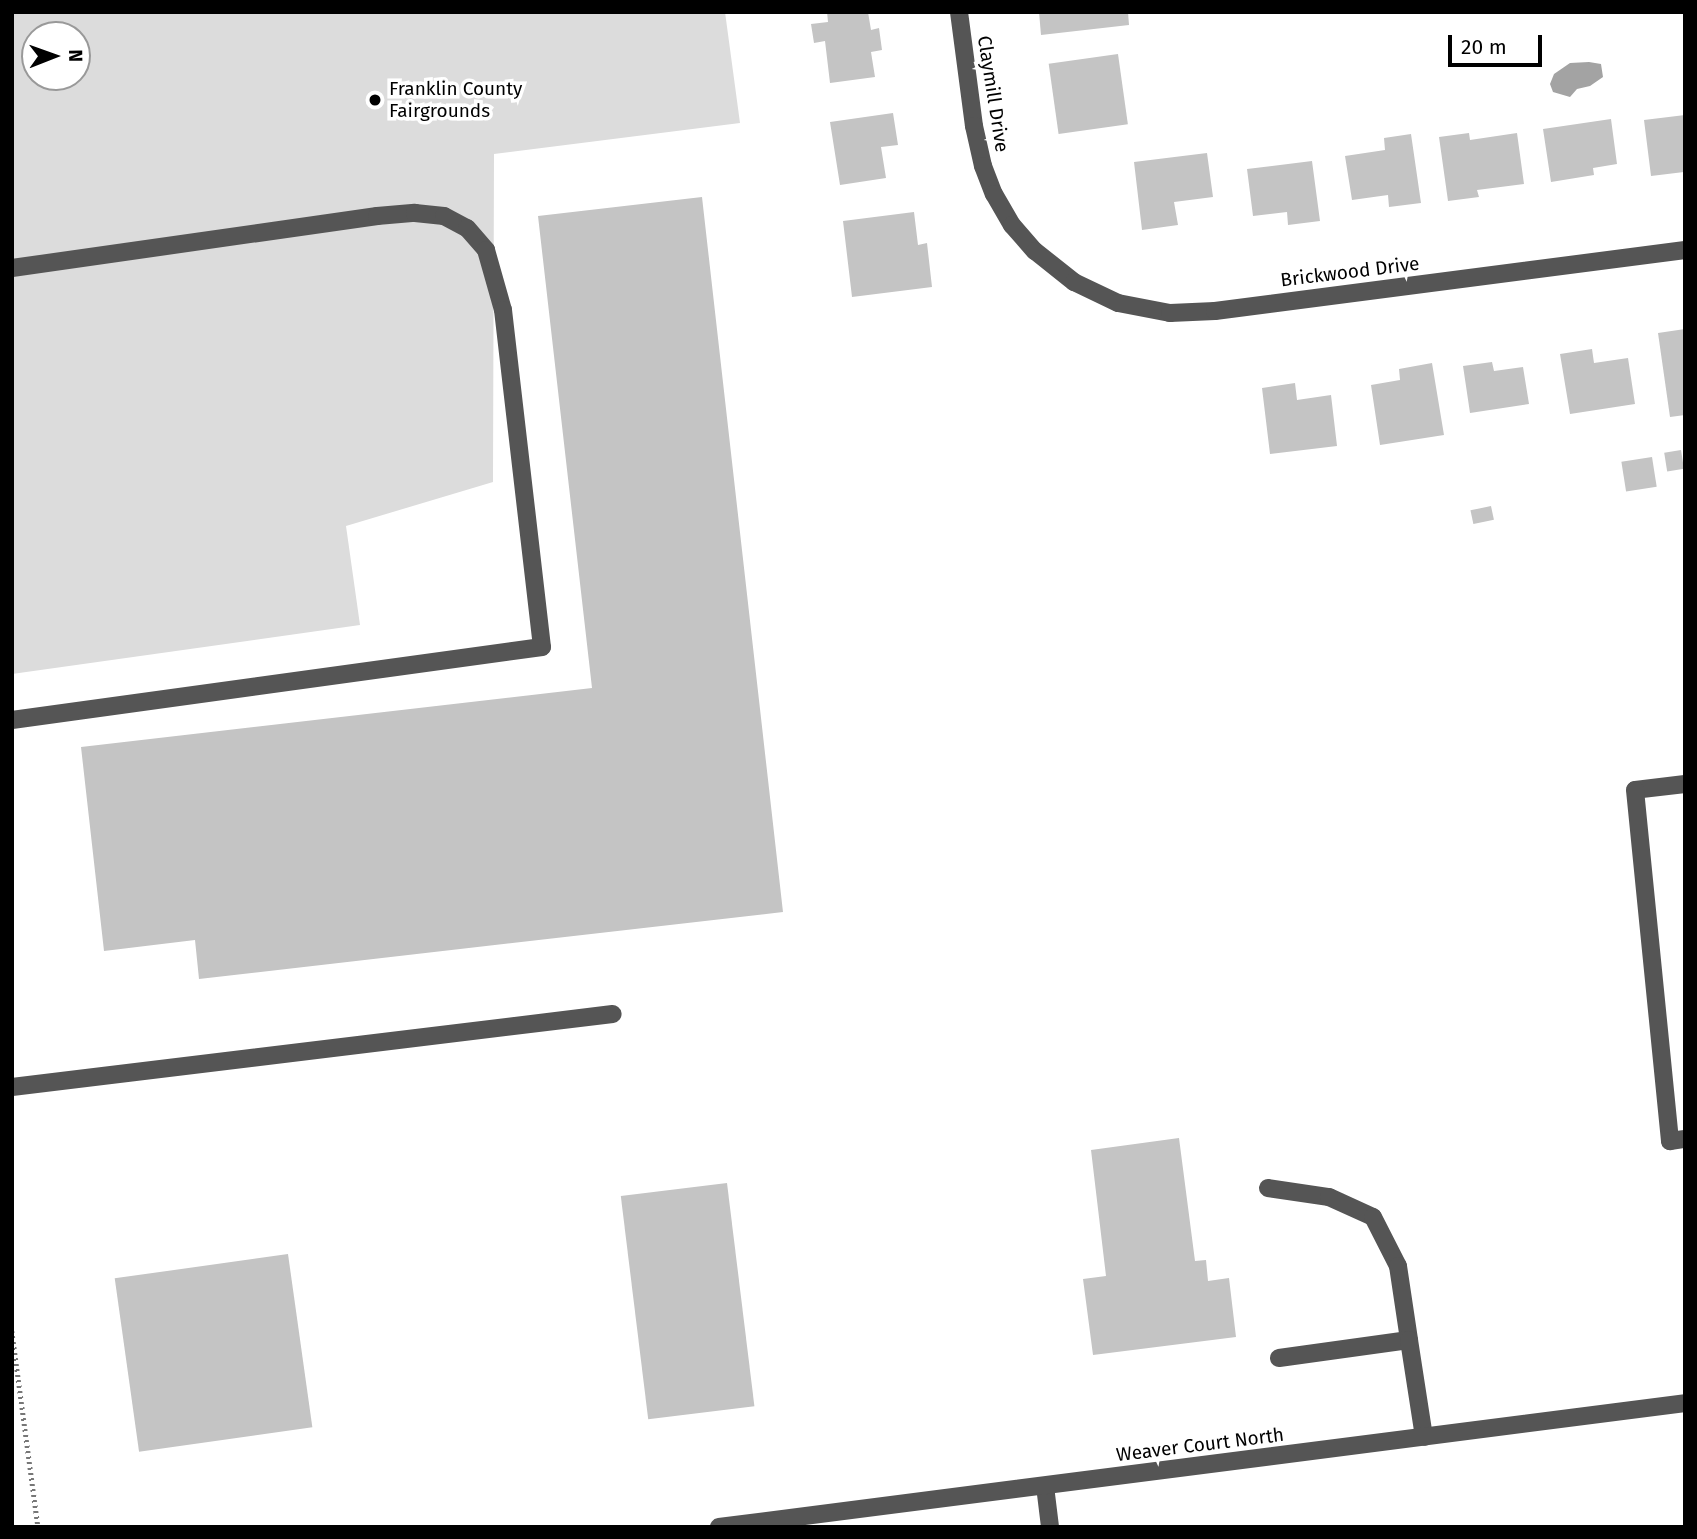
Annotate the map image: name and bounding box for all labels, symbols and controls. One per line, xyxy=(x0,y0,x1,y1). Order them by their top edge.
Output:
north arrow xyxy=(21,21,91,91)
scale bar xyxy=(1452,21,1546,65)
street label: Claymill Drive xyxy=(973,34,1013,154)
text: 20 m xyxy=(1461,34,1507,60)
text: N xyxy=(64,49,87,62)
place label: Franklin County Fairgrounds xyxy=(389,78,522,122)
marker: Franklin County Fairgrounds xyxy=(367,92,383,108)
street label: Brickwood Drive xyxy=(1279,252,1421,292)
street label: Weaver Court North xyxy=(1115,1423,1285,1467)

